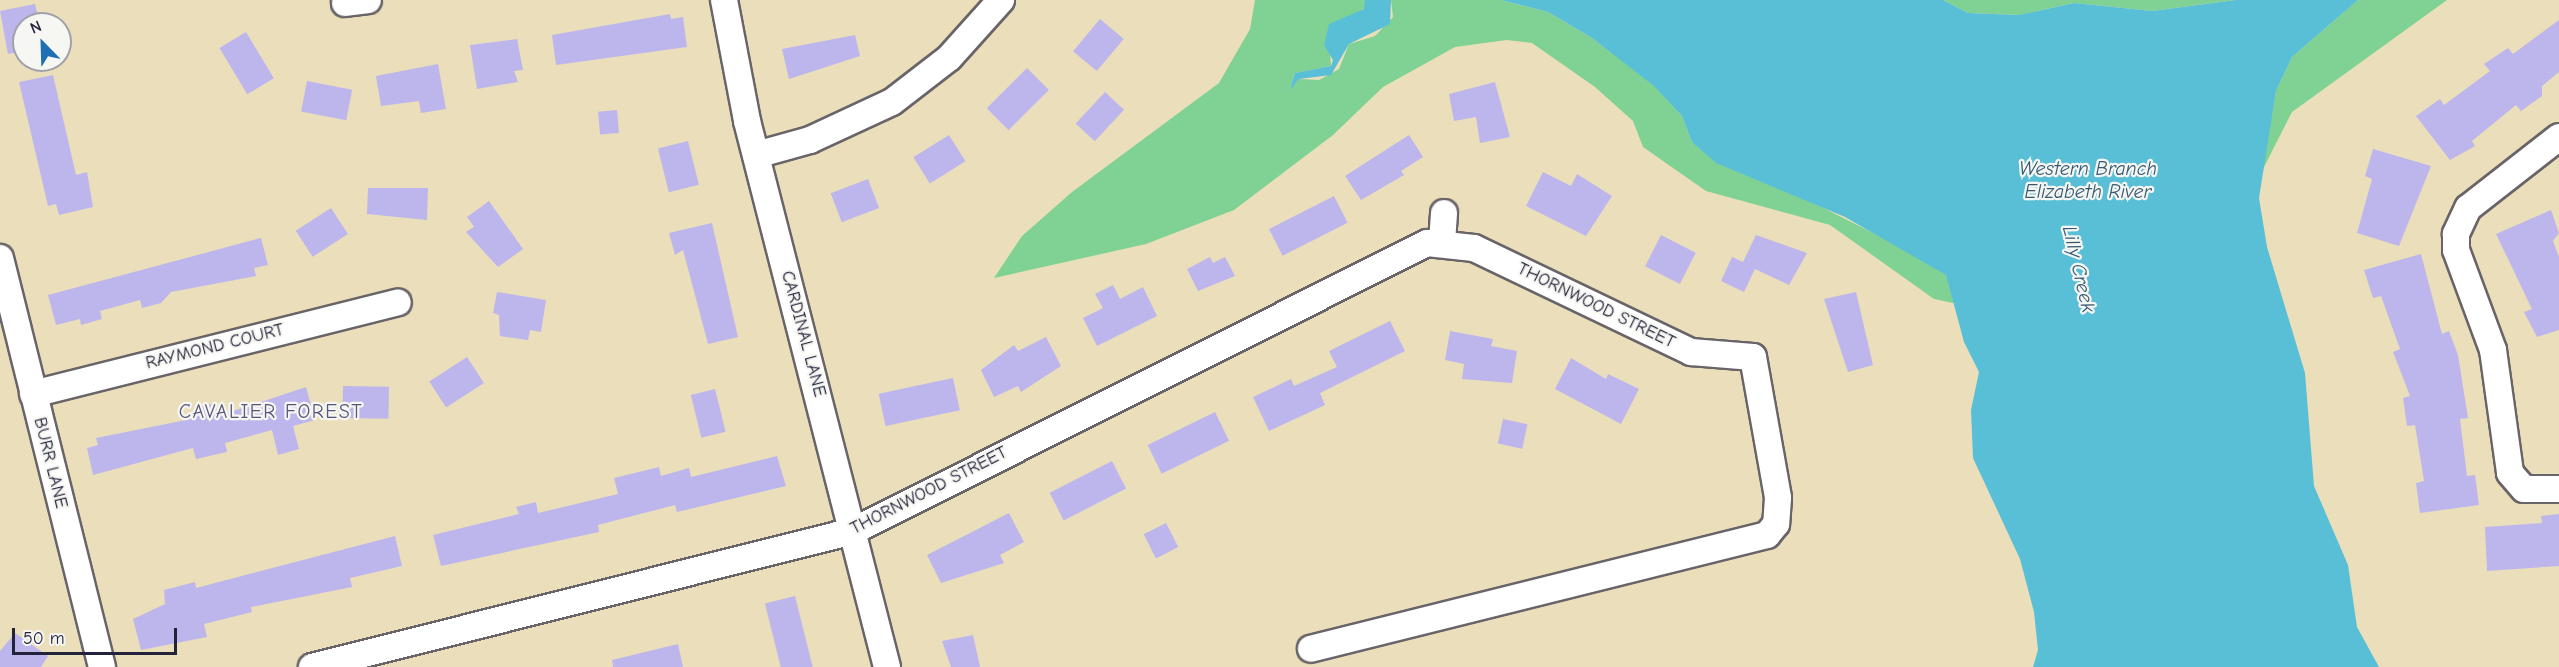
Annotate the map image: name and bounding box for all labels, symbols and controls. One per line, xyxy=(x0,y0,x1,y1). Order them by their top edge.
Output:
north arrow xyxy=(12,12,72,72)
text: N xyxy=(27,17,44,38)
water label: Western Branch Elizabeth River xyxy=(2019,157,2157,204)
water label: Lilly Creek xyxy=(2057,223,2101,315)
street label: THORNWOOD STREET xyxy=(1513,258,1679,354)
street label: CARDINAL LANE xyxy=(776,269,830,399)
street label: RAYMOND COURT xyxy=(144,319,286,375)
district label: CAVALIER FOREST xyxy=(179,399,363,423)
street label: BURR LANE xyxy=(28,415,72,511)
street label: THORNWOOD STREET xyxy=(847,442,1011,540)
scale bar xyxy=(15,616,180,654)
text: 50 m xyxy=(23,628,65,649)

